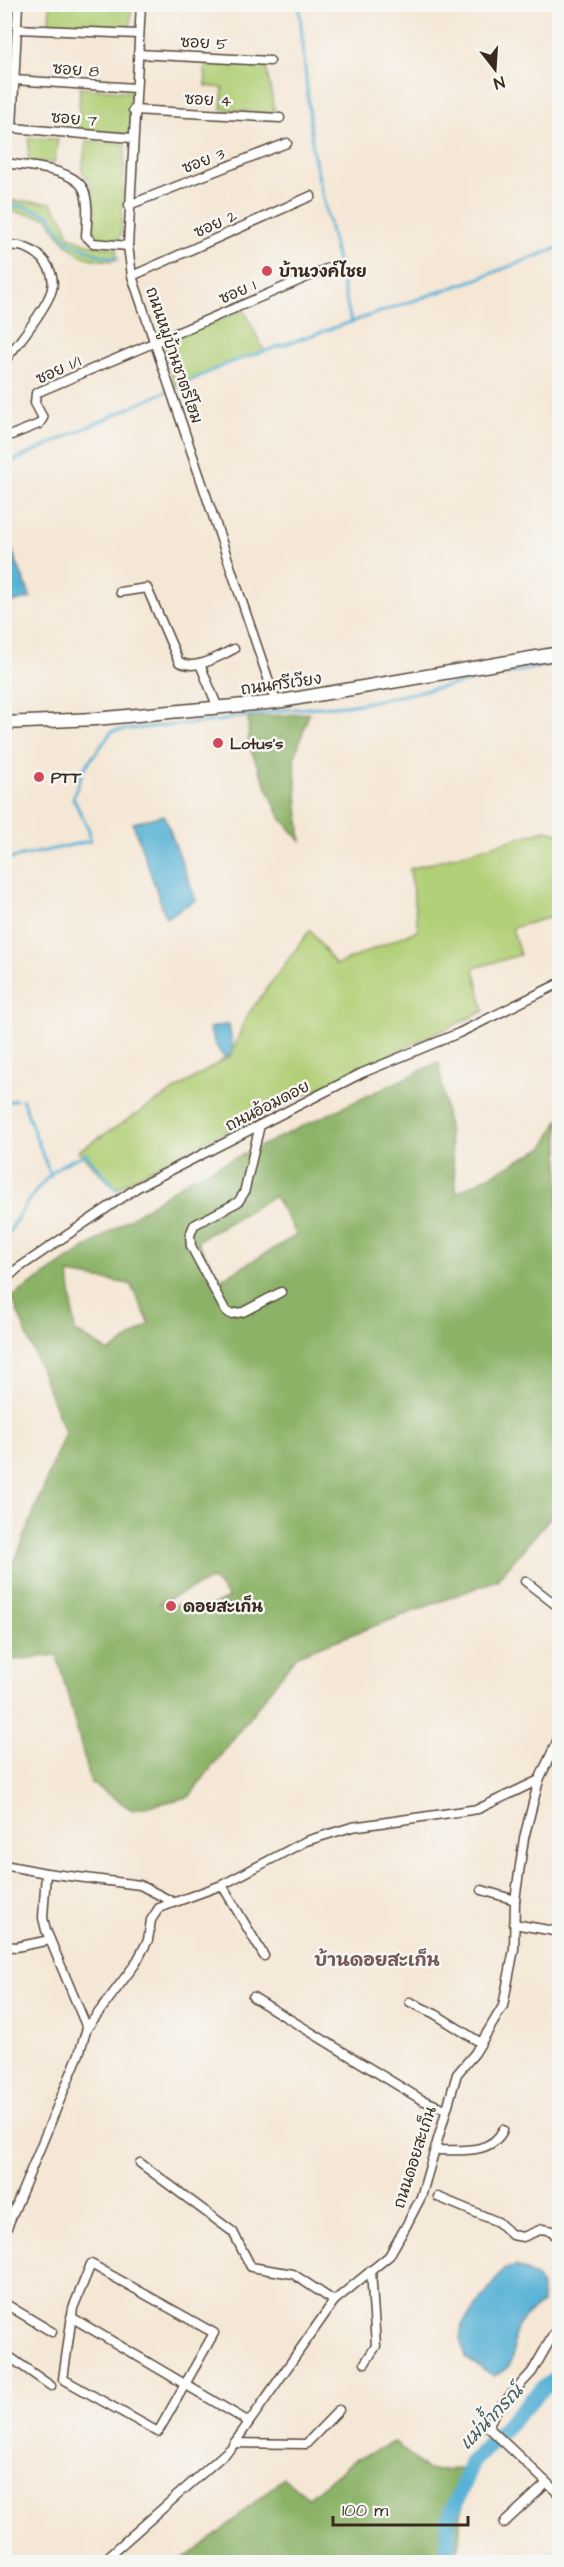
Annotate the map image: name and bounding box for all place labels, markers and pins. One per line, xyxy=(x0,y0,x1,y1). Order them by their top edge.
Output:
place label: บ้านวงค์ไชย xyxy=(279,260,367,283)
marker: บ้านวงค์ไชย xyxy=(260,264,274,278)
place label: Lotus's xyxy=(230,733,283,755)
marker: Lotus's xyxy=(211,736,225,750)
place label: PTT xyxy=(51,767,82,789)
marker: PTT xyxy=(32,770,46,784)
place label: ดอยสะเก็น xyxy=(183,1594,263,1618)
marker: ดอยสะเก็น xyxy=(164,1599,178,1613)

